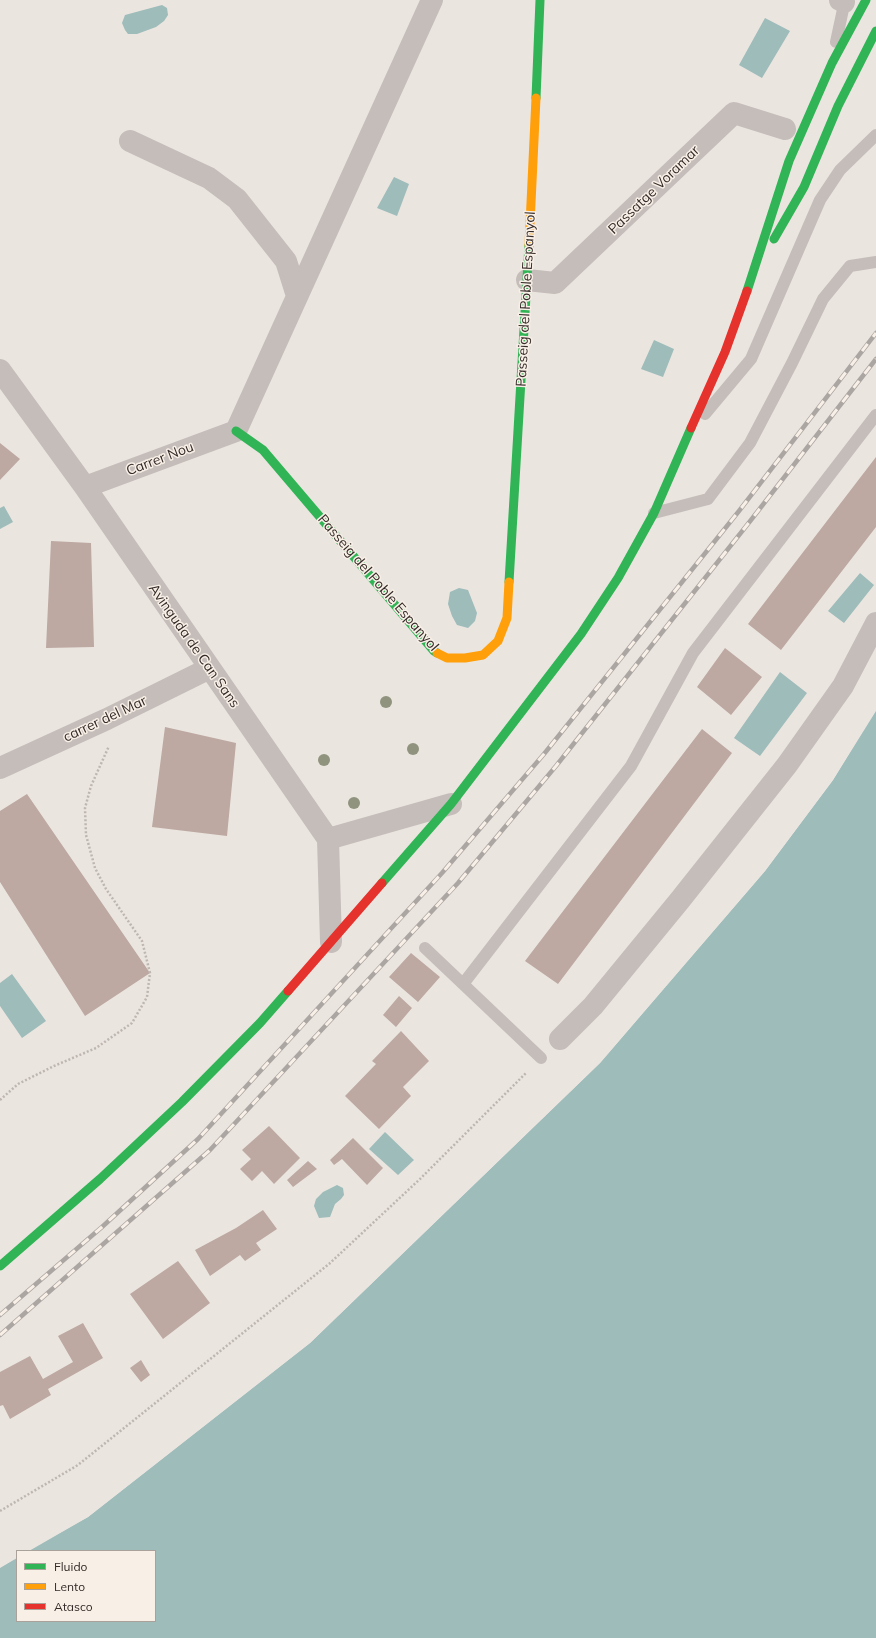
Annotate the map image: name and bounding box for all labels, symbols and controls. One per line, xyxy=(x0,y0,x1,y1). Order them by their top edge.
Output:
street label: Passatge Voramar xyxy=(605,142,703,238)
street label: Passeig del Poble Espanyol xyxy=(513,211,539,387)
street label: Carrer Nou xyxy=(124,438,196,480)
street label: Passeig del Poble Espanyol xyxy=(314,511,442,655)
street label: Avinguda de Can Sans xyxy=(145,581,243,711)
street label: carrer del Mar xyxy=(61,692,149,746)
legend xyxy=(16,1550,156,1622)
text: Fluido xyxy=(54,1559,87,1574)
text: Lento xyxy=(54,1579,85,1594)
text: Atasco xyxy=(54,1599,93,1614)

